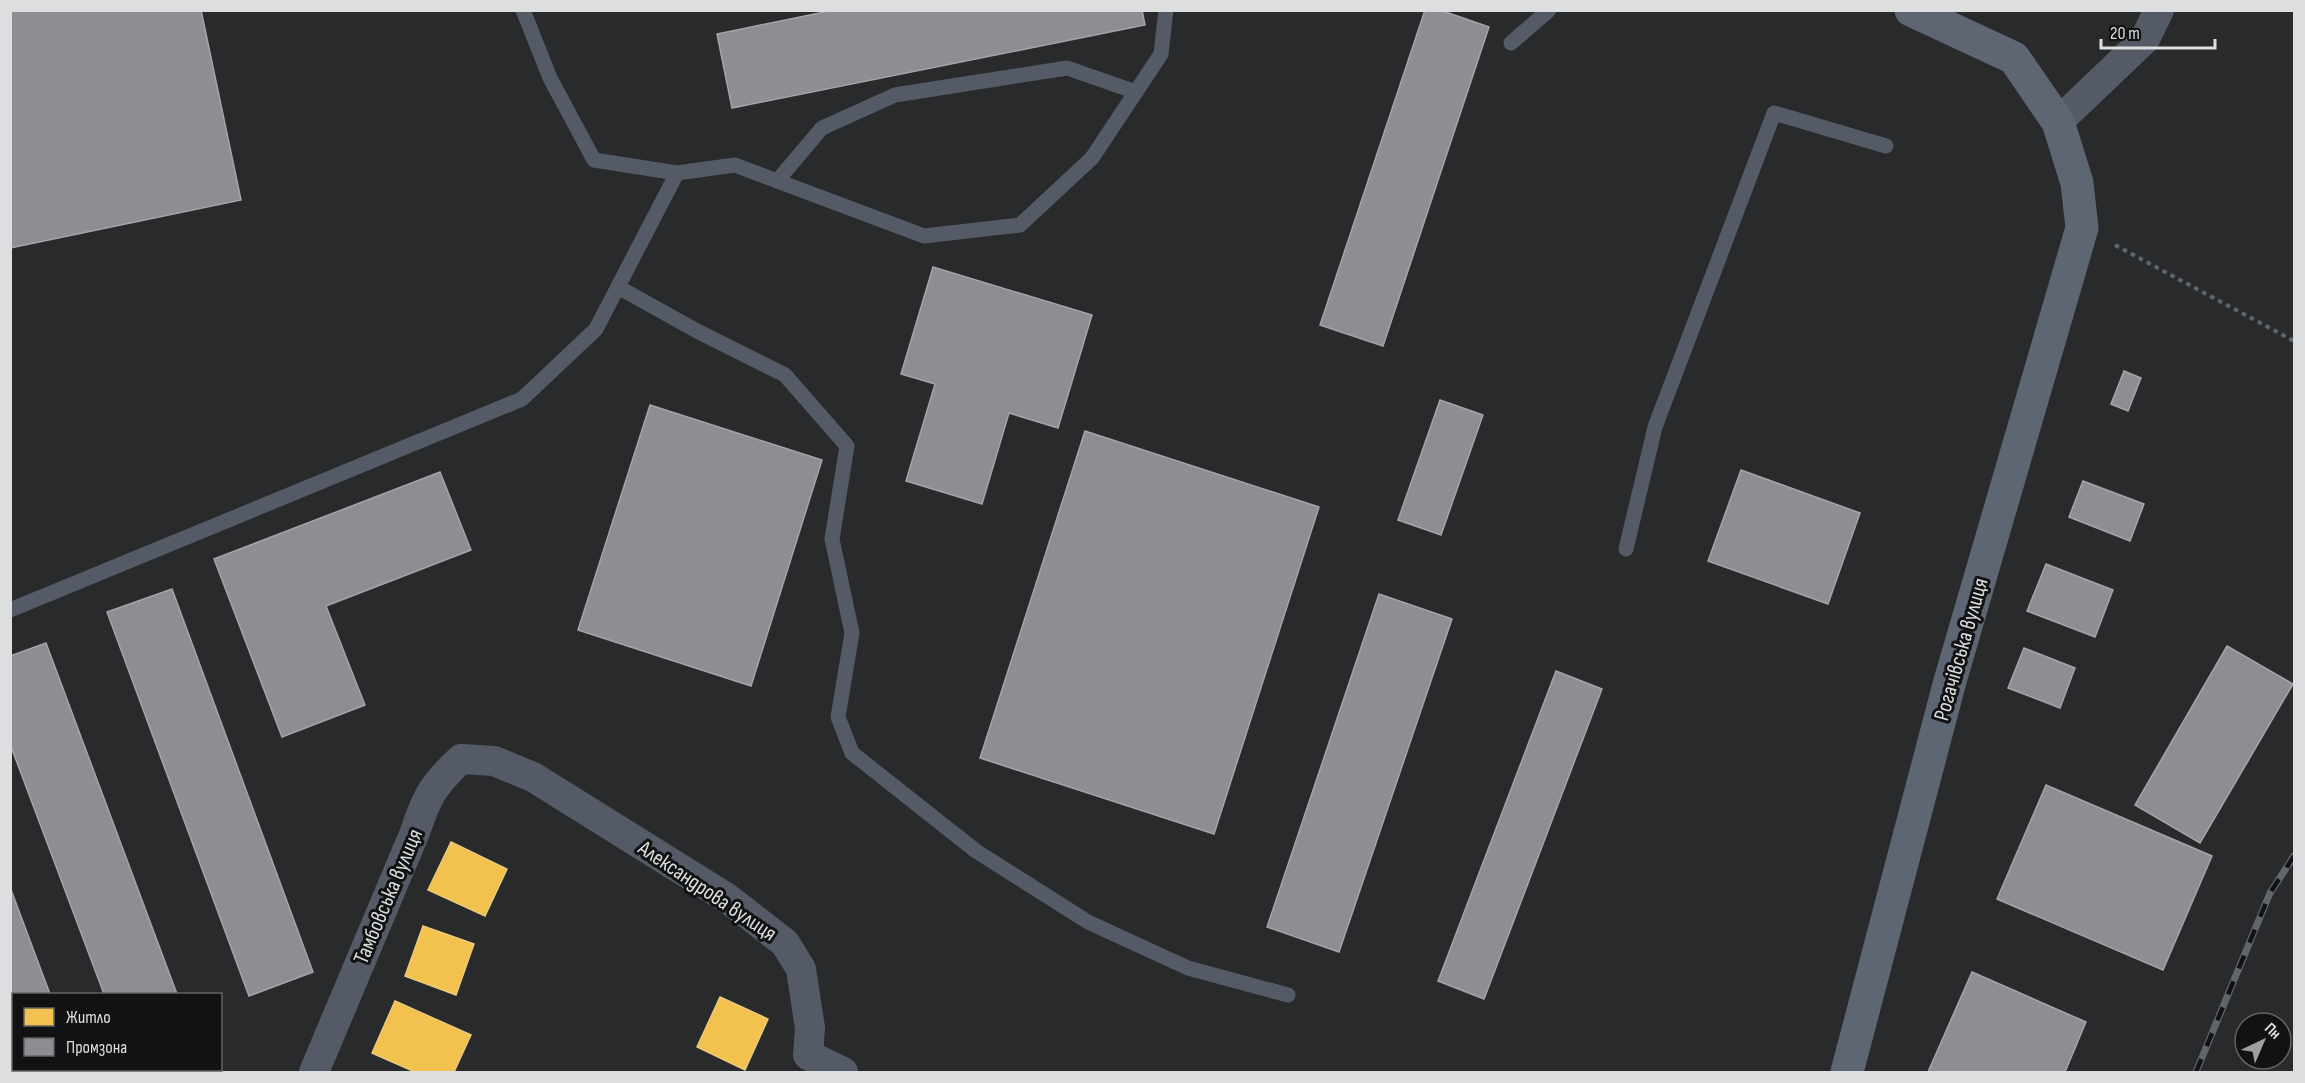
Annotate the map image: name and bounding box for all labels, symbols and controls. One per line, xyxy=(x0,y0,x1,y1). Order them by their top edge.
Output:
scale bar xyxy=(2101,12,2215,50)
text: 20 m xyxy=(2110,23,2140,44)
street label: Рогачівська вулиця xyxy=(1928,575,1995,724)
street label: Тамбовська вулиця xyxy=(348,825,429,968)
street label: Александрова вулиця xyxy=(632,834,782,948)
legend xyxy=(12,993,222,1071)
text: Житло xyxy=(66,1007,111,1028)
north arrow xyxy=(2233,1011,2293,1071)
text: Пн xyxy=(2260,1019,2285,1044)
text: Промзона xyxy=(66,1037,127,1058)

